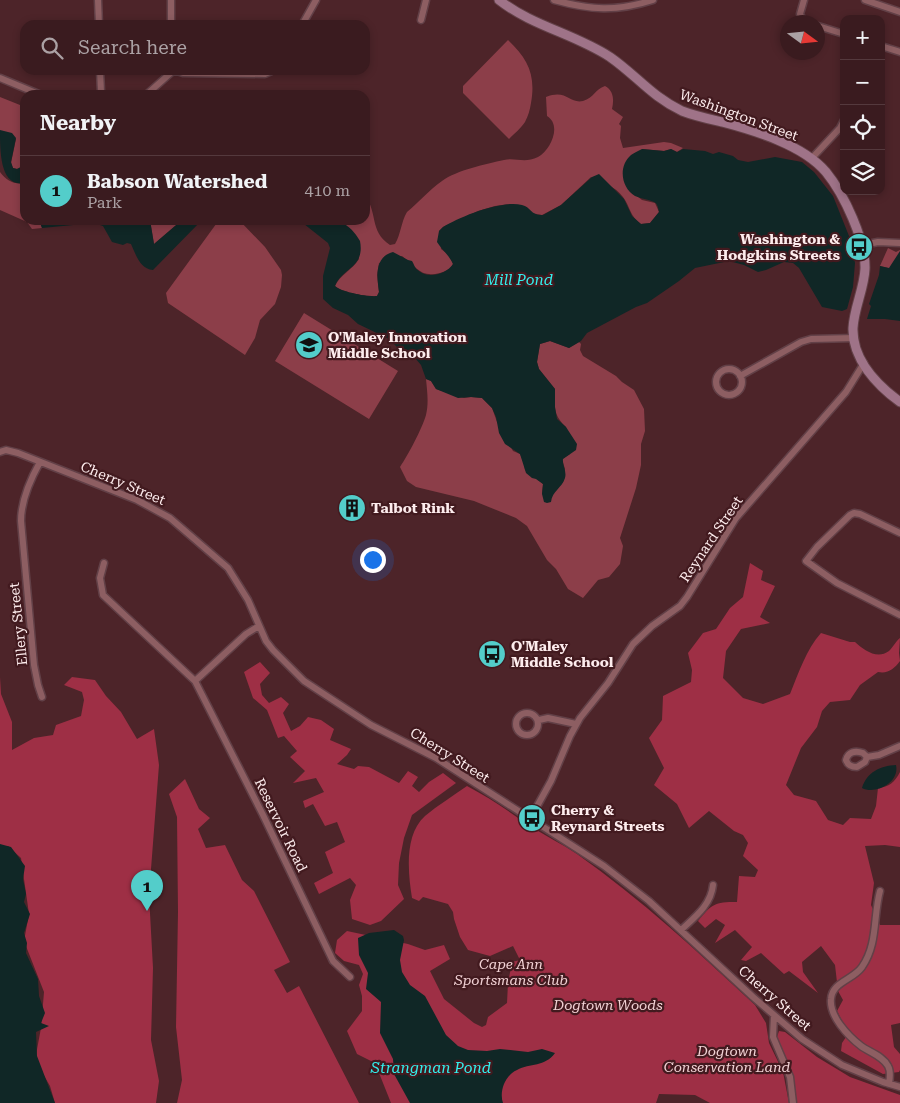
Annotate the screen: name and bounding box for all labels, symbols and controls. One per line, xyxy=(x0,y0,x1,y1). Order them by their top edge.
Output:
north arrow xyxy=(780,15,825,60)
map controls xyxy=(840,15,885,195)
button: + xyxy=(840,15,885,60)
search box xyxy=(20,20,370,75)
icon: search xyxy=(38,34,66,62)
text: Search here xyxy=(78,36,187,59)
button: − xyxy=(840,60,885,105)
street label: Washington Street xyxy=(678,86,800,144)
button: locate xyxy=(840,105,885,150)
text: Nearby xyxy=(40,111,116,135)
button: layers xyxy=(840,150,885,195)
text: Babson Watershed xyxy=(87,170,267,193)
text: 1 xyxy=(52,181,60,200)
text: 410 m xyxy=(304,181,350,200)
text: Park xyxy=(87,193,122,212)
place label: Washington & Hodgkins Streets xyxy=(717,231,840,263)
bus stop icon: Washington & Hodgkins Streets xyxy=(844,232,874,262)
water label: Mill Pond xyxy=(484,271,553,289)
place label: O'Maley Innovation Middle School xyxy=(328,329,467,361)
school or university icon: O'Maley Innovation Middle School xyxy=(294,330,324,360)
street label: Cherry Street xyxy=(78,458,168,508)
building icon: Talbot Rink xyxy=(337,493,367,523)
street label: Reynard Street xyxy=(676,493,746,585)
place label: Talbot Rink xyxy=(371,500,455,516)
your location xyxy=(360,547,386,573)
street label: Ellery Street xyxy=(6,582,30,666)
place label: O'Maley Middle School xyxy=(511,638,614,670)
bus stop icon: O'Maley Middle School xyxy=(477,639,507,669)
street label: Cherry Street xyxy=(407,724,493,786)
street label: Reservoir Road xyxy=(251,776,311,874)
place label: Cherry & Reynard Streets xyxy=(551,802,665,834)
bus stop icon: Cherry & Reynard Streets xyxy=(517,803,547,833)
pin: 1 xyxy=(131,870,163,911)
park label: Cape Ann Sportsmans Club xyxy=(453,956,568,988)
street label: Cherry Street xyxy=(736,962,814,1034)
park label: Dogtown Woods xyxy=(552,997,663,1013)
park label: Dogtown Conservation Land xyxy=(664,1043,791,1075)
water label: Strangman Pond xyxy=(370,1059,491,1077)

